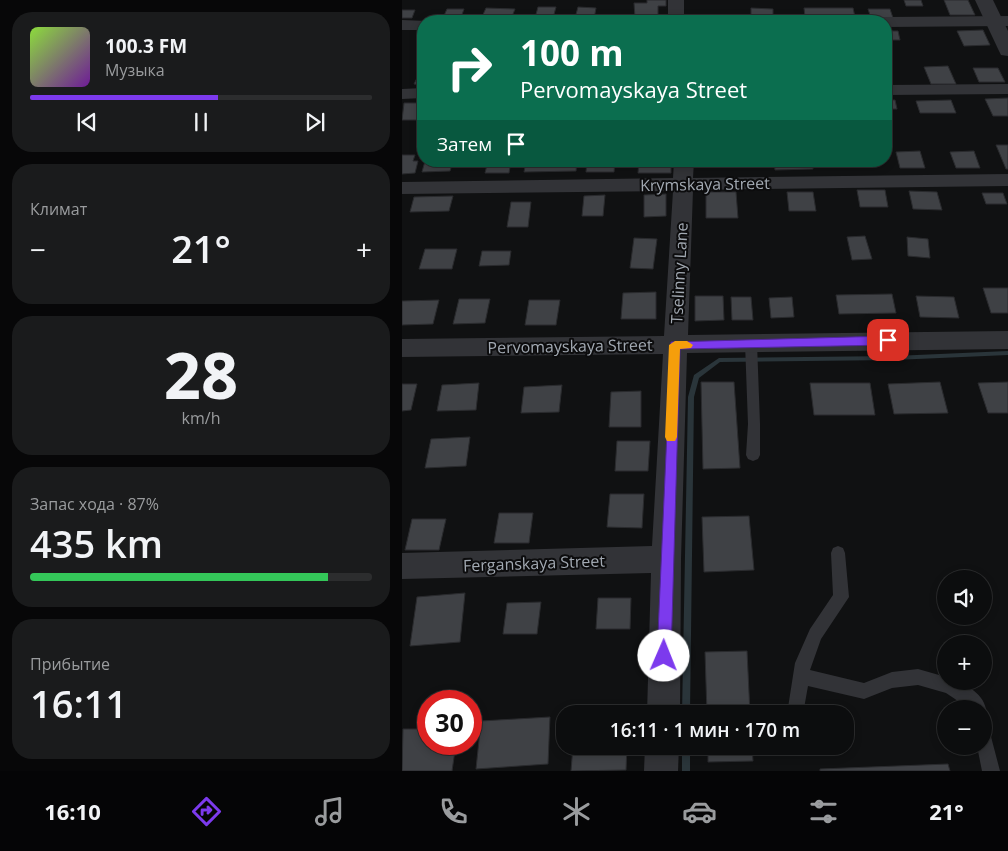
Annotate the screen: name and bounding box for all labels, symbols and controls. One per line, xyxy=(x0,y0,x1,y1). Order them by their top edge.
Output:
text: 100 m xyxy=(520,29,624,76)
text: 100.3 FM xyxy=(105,33,187,59)
icon: right xyxy=(437,35,502,100)
text: Музыка xyxy=(105,59,165,81)
text: Pervomayskaya Street xyxy=(520,74,747,104)
icon: previous xyxy=(73,108,101,136)
icon: pause xyxy=(187,108,215,136)
icon: next xyxy=(301,108,329,136)
icon: arrive xyxy=(502,130,530,158)
text: Затем xyxy=(437,131,492,157)
street label: Krymskaya Street xyxy=(640,172,770,196)
text: Климат xyxy=(30,198,87,220)
text: 21° xyxy=(171,222,231,274)
street label: Tselinny Lane xyxy=(665,222,693,324)
text: − xyxy=(30,230,46,268)
text: + xyxy=(356,230,372,268)
pin xyxy=(867,319,909,361)
icon: arrive xyxy=(874,326,902,354)
text: 28 xyxy=(164,330,238,418)
street label: Pervomayskaya Street xyxy=(487,334,653,358)
text: km/h xyxy=(182,407,220,429)
text: Запас хода · 87% xyxy=(30,493,159,515)
text: 435 km xyxy=(30,517,163,569)
street label: Ferganskaya Street xyxy=(463,550,606,576)
map controls xyxy=(937,570,992,755)
button: sound xyxy=(937,570,992,625)
position arrow xyxy=(637,629,689,681)
button: + xyxy=(937,635,992,690)
text: Прибытие xyxy=(30,653,110,675)
text: 16:11 xyxy=(30,677,127,729)
speed limit sign: 30 xyxy=(417,690,482,755)
button: − xyxy=(937,700,992,755)
text: 16:11 · 1 мин · 170 m xyxy=(610,717,800,743)
icon: directions xyxy=(189,794,224,829)
icon: music xyxy=(312,794,347,829)
icon: phone xyxy=(436,794,471,829)
icon: climate xyxy=(559,794,594,829)
icon: car xyxy=(682,794,717,829)
icon: filters xyxy=(806,794,841,829)
text: 16:10 xyxy=(44,796,101,826)
text: 21° xyxy=(929,796,964,826)

